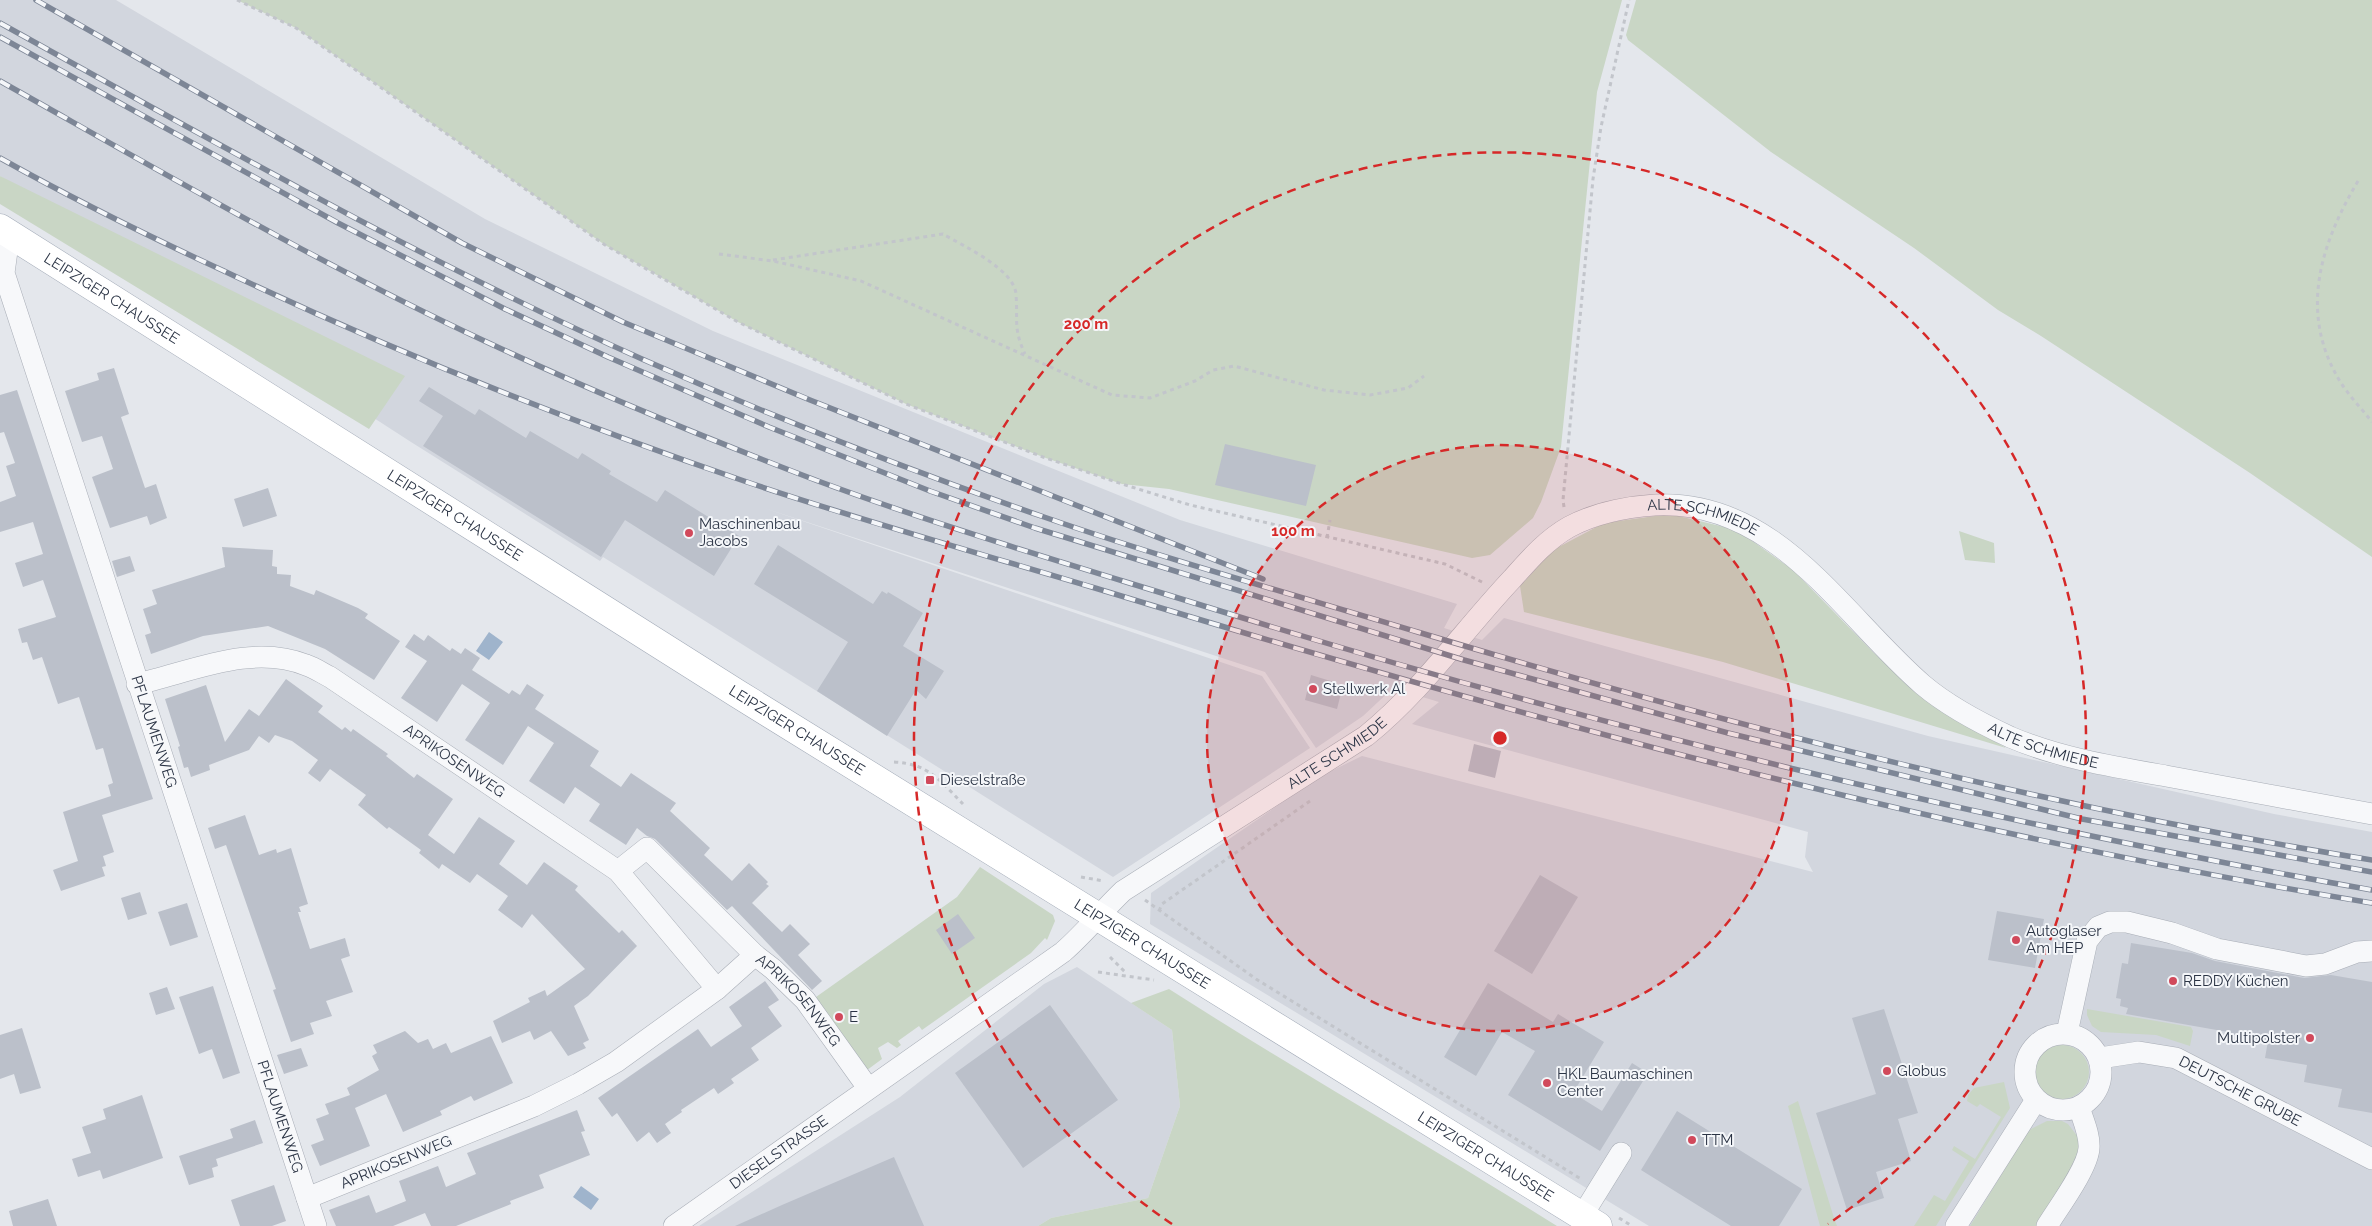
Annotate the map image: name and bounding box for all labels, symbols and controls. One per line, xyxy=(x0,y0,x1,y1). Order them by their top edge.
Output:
street label: LEIPZIGER CHAUSSEE xyxy=(41,249,183,348)
text: 200 m xyxy=(1064,315,1108,333)
street label: LEIPZIGER CHAUSSEE xyxy=(384,466,526,565)
street label: ALTE SCHMIEDE xyxy=(1646,496,1762,539)
place label: Maschinenbau Jacobs xyxy=(699,515,800,550)
text: 100 m xyxy=(1271,522,1315,540)
marker: Maschinenbau Jacobs xyxy=(683,527,695,539)
street label: PFLAUMENWEG xyxy=(127,673,181,790)
place label: Stellwerk Al xyxy=(1323,680,1406,698)
street label: LEIPZIGER CHAUSSEE xyxy=(726,682,868,779)
marker: Stellwerk Al xyxy=(1307,683,1319,695)
street label: ALTE SCHMIEDE xyxy=(1284,714,1390,793)
street label: ALTE SCHMIEDE xyxy=(1985,719,2100,772)
street label: APRIKOSENWEG xyxy=(400,720,509,801)
centre of rings xyxy=(1491,729,1509,747)
place label: Dieselstraße xyxy=(940,771,1026,789)
marker: Dieselstraße xyxy=(924,774,936,786)
street label: LEIPZIGER CHAUSSEE xyxy=(1071,895,1213,993)
place label: Autoglaser Am HEP xyxy=(2026,922,2102,957)
marker: Autoglaser Am HEP xyxy=(2010,934,2022,946)
street label: APRIKOSENWEG xyxy=(752,950,844,1050)
place label: REDDY Küchen xyxy=(2183,972,2289,990)
marker: REDDY Küchen xyxy=(2167,975,2179,987)
place label: E xyxy=(849,1008,858,1026)
marker: E xyxy=(833,1011,845,1023)
place label: Multipolster xyxy=(2217,1029,2301,1047)
marker: Multipolster xyxy=(2304,1032,2316,1044)
street label: DEUTSCHE GRUBE xyxy=(2176,1052,2304,1130)
street label: PFLAUMENWEG xyxy=(253,1058,307,1175)
place label: Globus xyxy=(1897,1062,1946,1080)
place label: HKL Baumaschinen Center xyxy=(1557,1065,1693,1100)
marker: Globus xyxy=(1881,1065,1893,1077)
marker: HKL Baumaschinen Center xyxy=(1541,1077,1553,1089)
street label: LEIPZIGER CHAUSSEE xyxy=(1414,1108,1557,1205)
street label: DIESELSTRASSE xyxy=(726,1112,831,1193)
street label: APRIKOSENWEG xyxy=(338,1131,454,1193)
place label: TTM xyxy=(1702,1131,1733,1149)
marker: TTM xyxy=(1686,1134,1698,1146)

